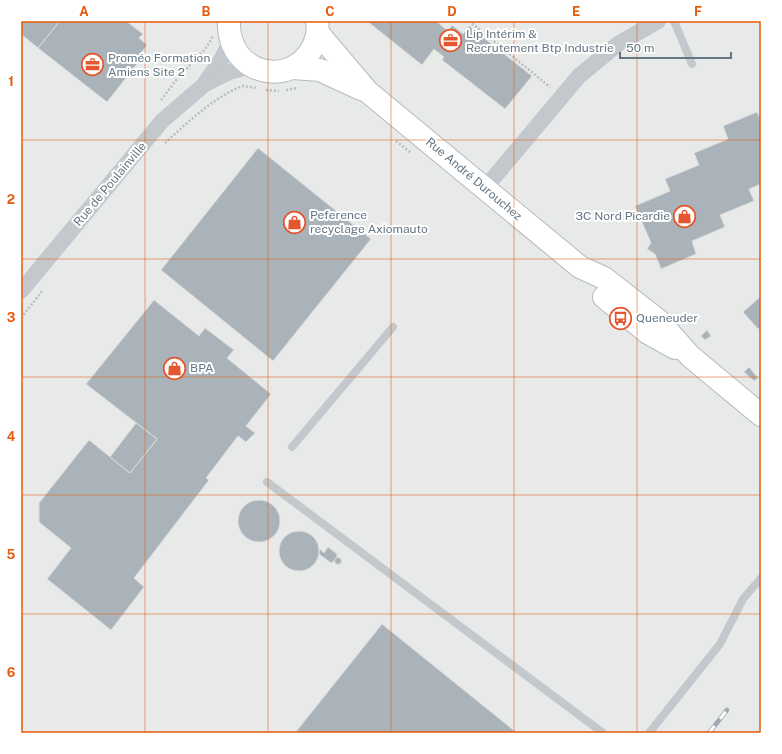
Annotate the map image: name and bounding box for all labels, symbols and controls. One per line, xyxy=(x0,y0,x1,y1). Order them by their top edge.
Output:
text: A xyxy=(79,4,89,19)
text: B xyxy=(202,4,211,19)
text: C xyxy=(325,4,335,19)
text: D xyxy=(447,4,457,19)
text: E xyxy=(572,4,580,19)
text: F xyxy=(694,4,702,19)
place label: Lip Intérim & Recrutement Btp Industrie xyxy=(466,27,614,55)
office icon: Lip Intérim & Recrutement Btp Industrie xyxy=(438,28,464,54)
scale bar xyxy=(620,34,731,60)
text: 50 m xyxy=(626,41,654,55)
place label: Proméo Formation Amiens Site 2 xyxy=(108,51,210,79)
office icon: Proméo Formation Amiens Site 2 xyxy=(79,52,105,78)
text: 1 xyxy=(8,74,14,89)
street label: Rue André Durouchez xyxy=(423,135,525,223)
street label: Rue de Poulainville xyxy=(71,139,149,229)
text: 2 xyxy=(7,192,15,207)
shop icon: 3C Nord Picardie xyxy=(672,203,698,229)
place label: Peference recyclage Axiomauto xyxy=(310,208,428,236)
shop icon: Peference recyclage Axiomauto xyxy=(281,209,307,235)
place label: 3C Nord Picardie xyxy=(576,209,670,223)
bus stop icon: Queneuder xyxy=(607,305,633,331)
text: 3 xyxy=(7,310,16,325)
place label: Queneuder xyxy=(636,311,698,325)
shop icon: BPA xyxy=(162,355,188,381)
place label: BPA xyxy=(190,361,214,375)
text: 4 xyxy=(7,429,16,444)
text: 5 xyxy=(7,547,16,562)
text: 6 xyxy=(7,665,16,680)

